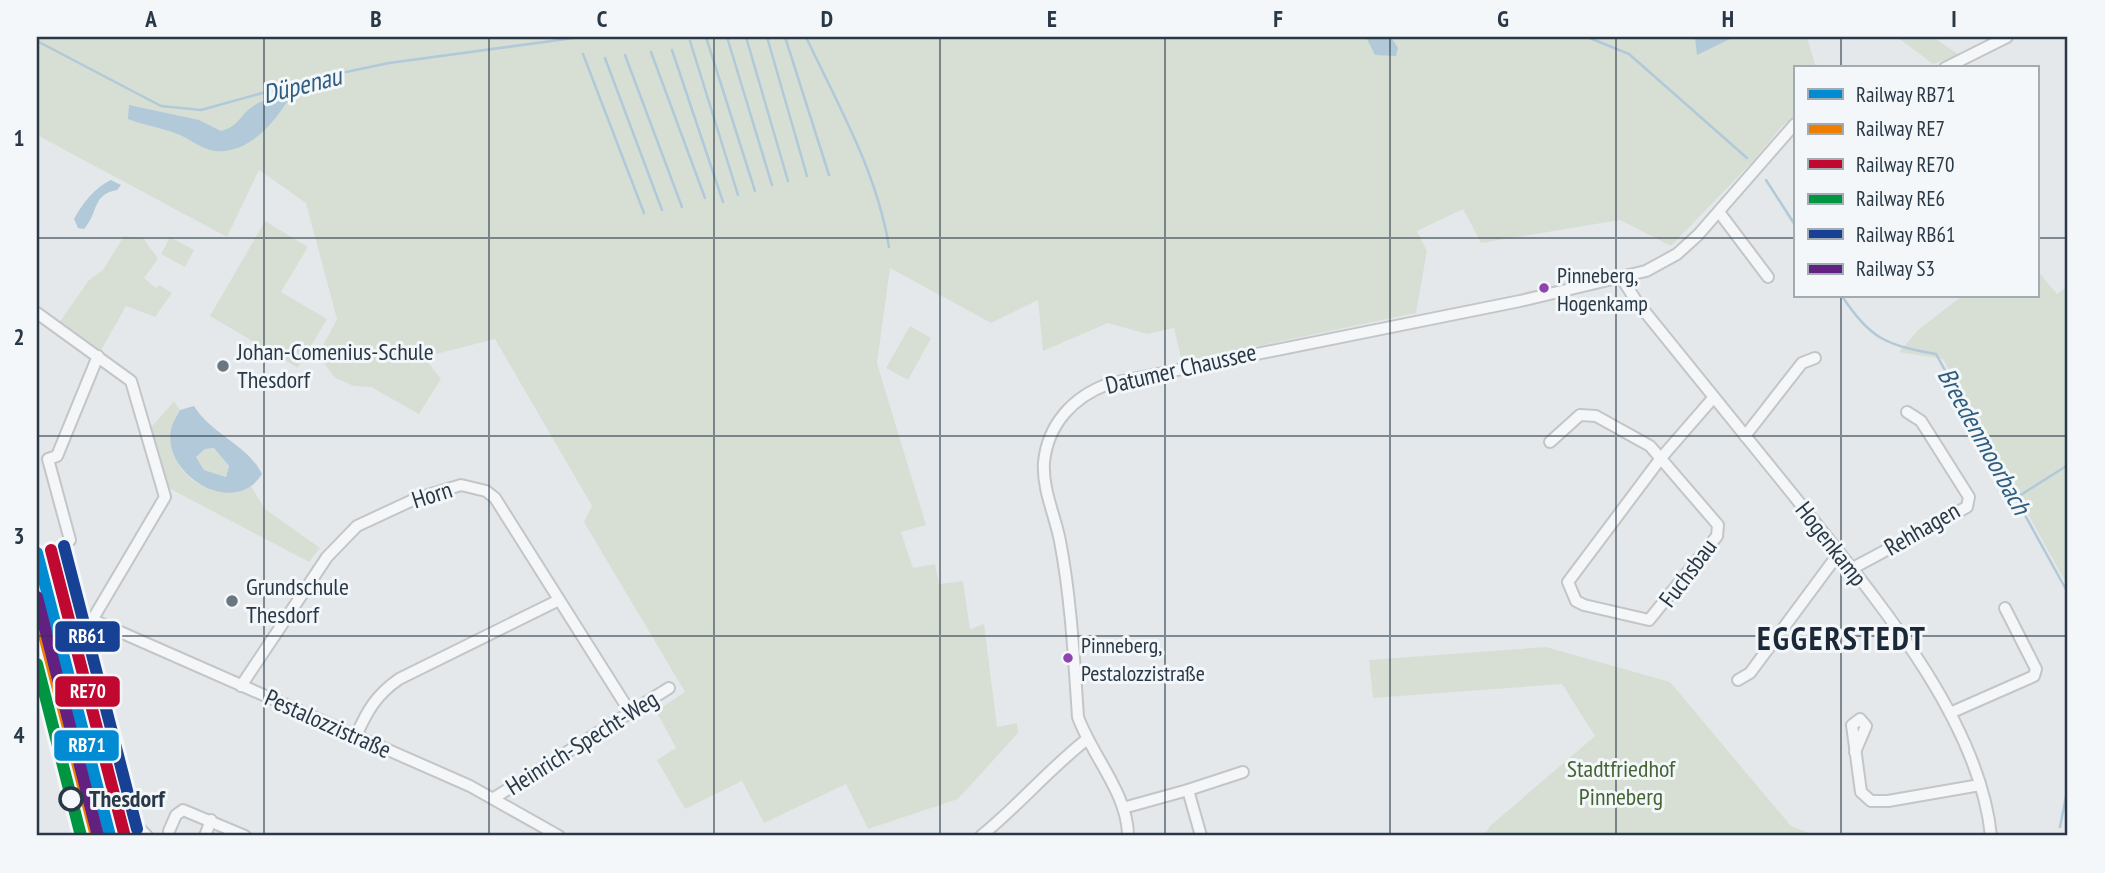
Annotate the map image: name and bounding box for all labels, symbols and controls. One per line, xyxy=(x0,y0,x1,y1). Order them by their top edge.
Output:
text: A xyxy=(144,4,157,33)
text: B xyxy=(370,4,382,33)
text: C xyxy=(597,4,608,33)
text: D xyxy=(821,4,833,33)
text: E xyxy=(1047,4,1057,33)
text: F xyxy=(1273,4,1283,33)
text: G xyxy=(1497,4,1509,33)
text: H xyxy=(1722,4,1734,33)
text: I xyxy=(1951,4,1957,33)
water label: Düpenau xyxy=(259,58,346,110)
legend xyxy=(1794,66,2038,298)
text: Railway RB71 xyxy=(1856,81,1955,108)
text: Railway RE7 xyxy=(1856,115,1945,142)
text: 1 xyxy=(14,123,25,152)
text: Railway RE70 xyxy=(1856,151,1954,178)
text: Railway RE6 xyxy=(1856,185,1945,212)
text: Railway RB61 xyxy=(1856,221,1955,248)
text: Railway S3 xyxy=(1856,255,1935,282)
place label: Pinneberg, Hogenkamp xyxy=(1557,261,1648,317)
marker: Pinneberg, Hogenkamp xyxy=(1537,281,1551,295)
text: 2 xyxy=(14,322,25,351)
place label: Johan-Comenius-Schule Thesdorf xyxy=(236,336,434,395)
street label: Datumer Chaussee xyxy=(1102,336,1259,401)
marker: Johan-Comenius-Schule Thesdorf xyxy=(215,358,231,374)
water label: Breedenmoorbach xyxy=(1931,361,2039,521)
street label: Horn xyxy=(408,474,456,516)
street label: Hogenkamp xyxy=(1789,495,1874,592)
street label: Rehhagen xyxy=(1878,495,1965,563)
text: 3 xyxy=(14,521,25,550)
street label: Fuchsbau xyxy=(1652,532,1723,613)
place label: Grundschule Thesdorf xyxy=(246,571,349,630)
marker: Grundschule Thesdorf xyxy=(224,593,240,609)
district label: EGGERSTEDT xyxy=(1757,617,1927,659)
line badge: RB61 xyxy=(54,620,121,653)
text: RB61 xyxy=(68,624,106,648)
place label: Pinneberg, Pestalozzistraße xyxy=(1081,631,1205,687)
marker: Pinneberg, Pestalozzistraße xyxy=(1061,651,1075,665)
line badge: RE70 xyxy=(54,675,121,708)
text: RE70 xyxy=(70,679,106,703)
street label: Pestalozzistraße xyxy=(260,682,396,765)
street label: Heinrich-Specht-Weg xyxy=(500,683,664,802)
text: 4 xyxy=(14,720,25,749)
line badge: RB71 xyxy=(53,729,120,762)
text: RB71 xyxy=(68,733,106,757)
park label: Stadtfriedhof Pinneberg xyxy=(1567,753,1676,812)
place label: Thesdorf xyxy=(89,783,166,814)
marker: Thesdorf xyxy=(59,787,83,811)

